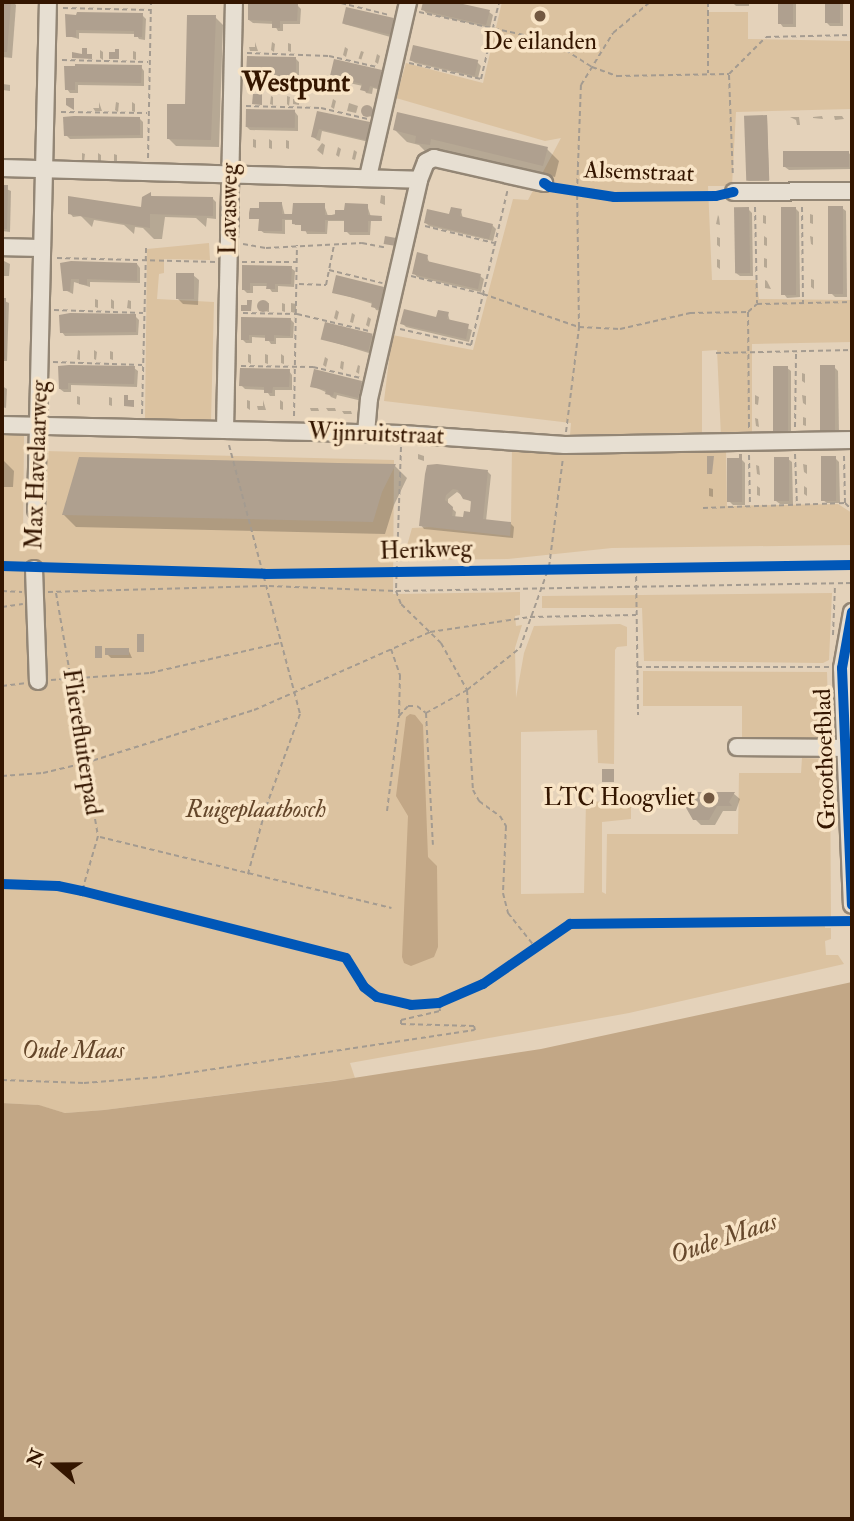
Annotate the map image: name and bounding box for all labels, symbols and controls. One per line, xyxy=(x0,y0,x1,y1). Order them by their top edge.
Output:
marker: De eilanden xyxy=(532,8,548,24)
place label: De eilanden xyxy=(483,28,597,56)
district label: Westpunt xyxy=(242,66,350,100)
street label: Alsemstraat xyxy=(583,156,695,188)
street label: Lavasweg xyxy=(214,163,244,255)
street label: Max Havelaarweg xyxy=(20,380,54,550)
street label: Wijnruitstraat xyxy=(307,417,445,451)
street label: Herikweg xyxy=(379,534,473,566)
street label: Flierefluiterpad xyxy=(56,667,108,817)
street label: Groothoefblad xyxy=(808,688,842,830)
place label: LTC Hoogvliet xyxy=(544,784,695,812)
marker: LTC Hoogvliet xyxy=(701,790,717,806)
park label: Ruigeplaatbosch xyxy=(186,796,326,824)
park label: Oude Maas xyxy=(22,1037,124,1065)
water label: Oude Maas xyxy=(666,1206,782,1272)
north arrow xyxy=(21,1430,91,1500)
text: N xyxy=(22,1446,50,1470)

